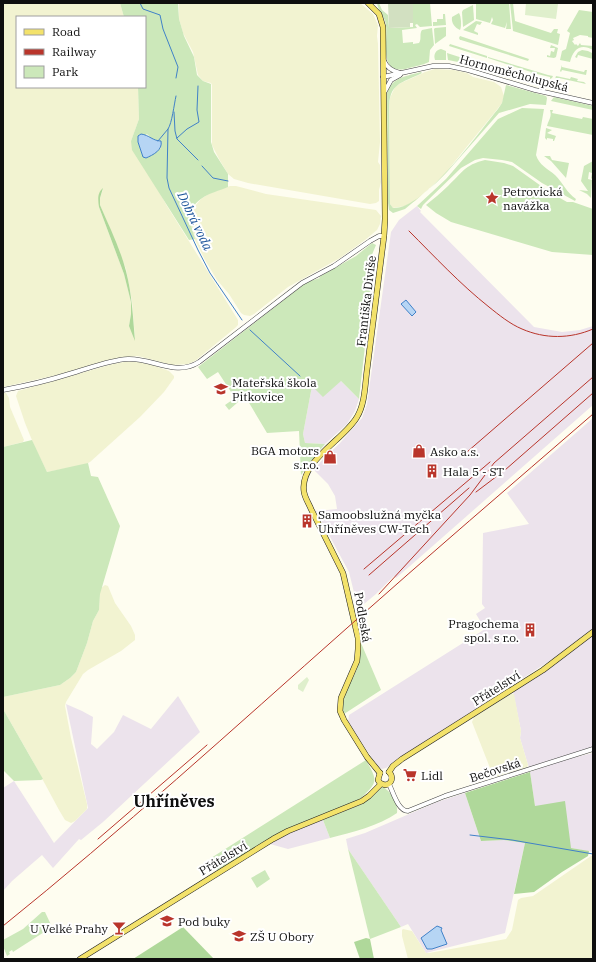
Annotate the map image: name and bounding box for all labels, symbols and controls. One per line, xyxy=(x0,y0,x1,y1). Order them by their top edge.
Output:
legend xyxy=(16,16,146,88)
text: Road xyxy=(52,24,81,39)
text: Railway xyxy=(52,44,97,59)
street label: Hornoměcholupská xyxy=(458,51,570,95)
text: Park xyxy=(52,64,78,79)
place label: Petrovická navážka xyxy=(503,184,563,213)
water label: Dobrá voda xyxy=(173,188,217,253)
place icon: Petrovická navážka xyxy=(484,190,500,206)
street label: Františka Diviše xyxy=(353,255,379,347)
place label: Mateřská škola Pitkovice xyxy=(232,375,317,404)
school or university icon: Mateřská škola Pitkovice xyxy=(213,381,229,397)
place label: BGA motors s.r.o. xyxy=(251,443,319,472)
shop icon: Asko a.s. xyxy=(411,443,427,459)
place label: Asko a.s. xyxy=(430,444,479,459)
shop icon: BGA motors s.r.o. xyxy=(322,449,338,465)
building icon: Hala 5 - ST xyxy=(424,463,440,479)
place label: Hala 5 - ST xyxy=(443,464,504,479)
place label: Samoobslužná myčka Uhříněves CW-Tech xyxy=(318,507,442,536)
building icon: Samoobslužná myčka Uhříněves CW-Tech xyxy=(299,513,315,529)
street label: Podleská xyxy=(351,591,375,644)
place label: Pragochema spol. s r.o. xyxy=(448,616,519,645)
building icon: Pragochema spol. s r.o. xyxy=(522,622,538,638)
street label: Přátelství xyxy=(469,667,523,709)
street label: Bečovská xyxy=(467,755,523,785)
supermarket icon: Lidl xyxy=(402,767,418,783)
place label: Lidl xyxy=(421,768,443,783)
district label: Uhříněves xyxy=(133,791,215,811)
street label: Přátelství xyxy=(196,838,250,878)
school or university icon: Pod buky xyxy=(159,913,175,929)
place label: Pod buky xyxy=(178,914,231,929)
bar icon: U Velké Prahy xyxy=(111,920,127,936)
place label: U Velké Prahy xyxy=(30,921,109,936)
school or university icon: ZŠ U Obory xyxy=(231,928,247,944)
place label: ZŠ U Obory xyxy=(250,929,314,944)

